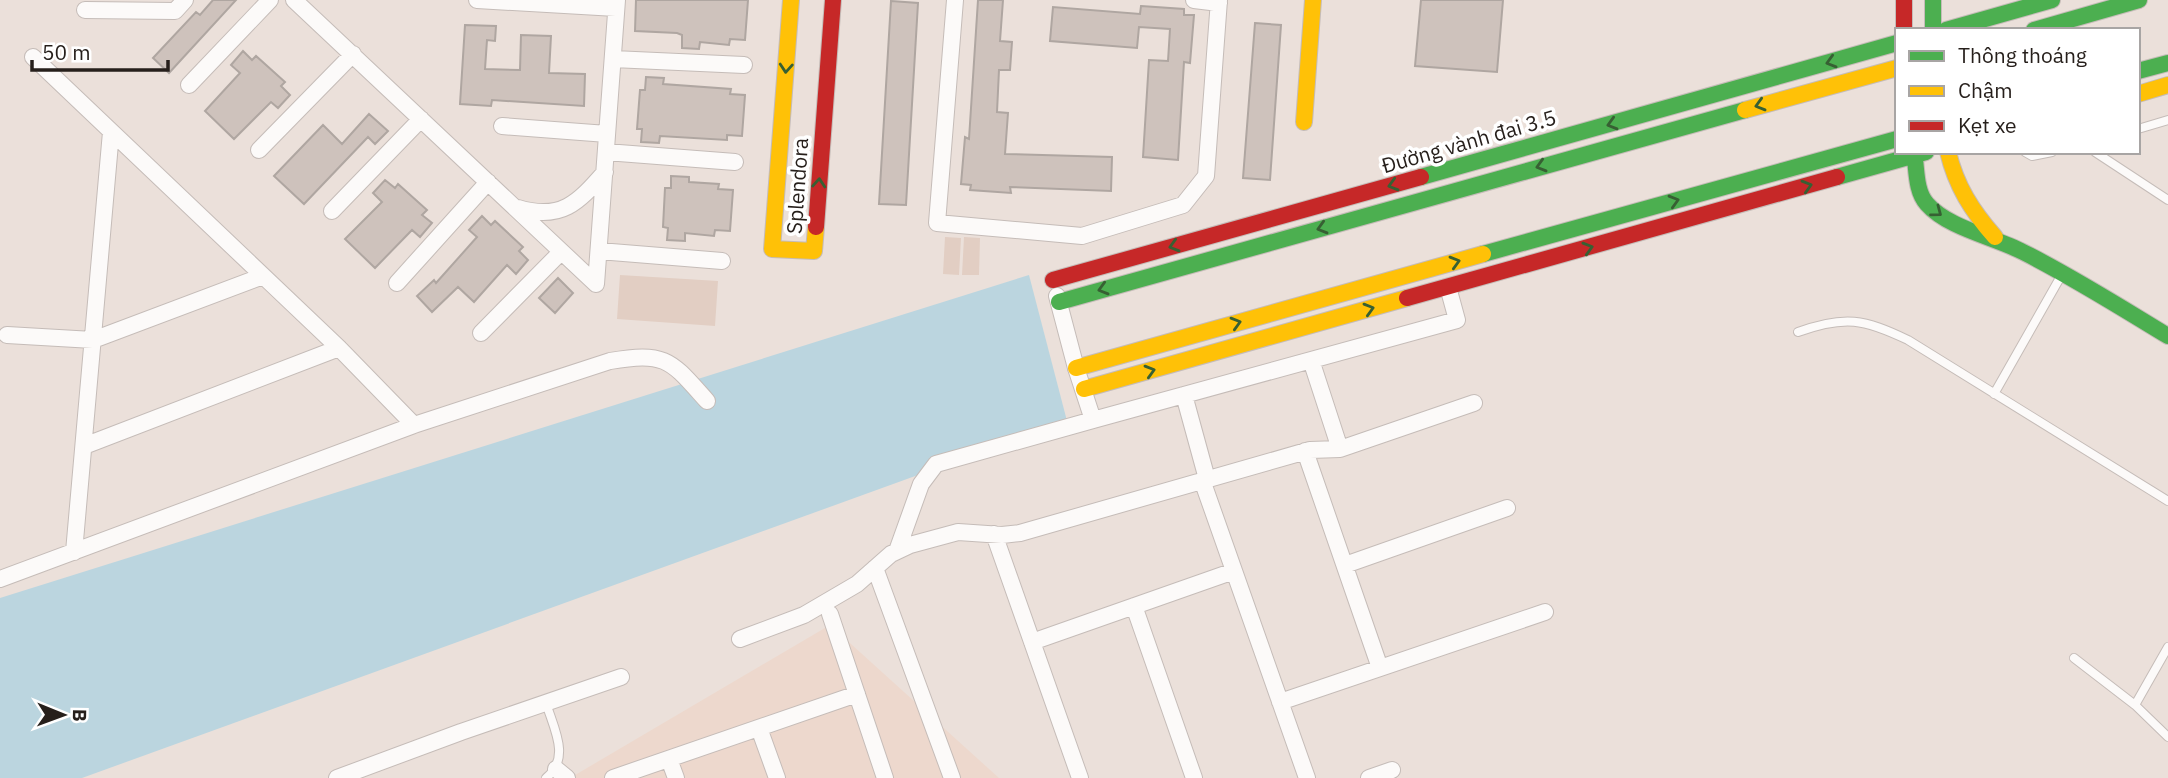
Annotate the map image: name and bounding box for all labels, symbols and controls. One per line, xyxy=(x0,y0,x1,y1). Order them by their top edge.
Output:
scale bar xyxy=(32,28,168,72)
legend xyxy=(1895,28,2140,154)
text: 50 m xyxy=(42,38,91,66)
text: Thông thoáng xyxy=(1958,41,2087,69)
one-way arrow xyxy=(1825,54,1837,69)
one-way arrow xyxy=(779,63,794,74)
text: Chậm xyxy=(1958,76,2013,104)
one-way arrow xyxy=(1754,97,1766,111)
street label: Đường vành đai 3.5 xyxy=(1378,103,1559,179)
text: Kẹt xe xyxy=(1958,111,2017,139)
one-way arrow xyxy=(1606,115,1618,130)
street label: Splendora xyxy=(780,137,814,235)
one-way arrow xyxy=(1535,158,1547,173)
one-way arrow xyxy=(1387,177,1399,191)
one-way arrow xyxy=(811,178,826,189)
one-way arrow xyxy=(1801,180,1813,195)
one-way arrow xyxy=(1668,194,1680,209)
one-way arrow xyxy=(1930,203,1942,216)
one-way arrow xyxy=(1316,219,1328,234)
one-way arrow xyxy=(1168,238,1180,253)
one-way arrow xyxy=(1582,241,1594,256)
one-way arrow xyxy=(1449,256,1461,270)
one-way arrow xyxy=(1097,281,1109,296)
one-way arrow xyxy=(1363,303,1375,317)
one-way arrow xyxy=(1230,317,1242,332)
one-way arrow xyxy=(1144,364,1156,379)
north arrow xyxy=(28,680,98,750)
text: B xyxy=(68,709,92,722)

